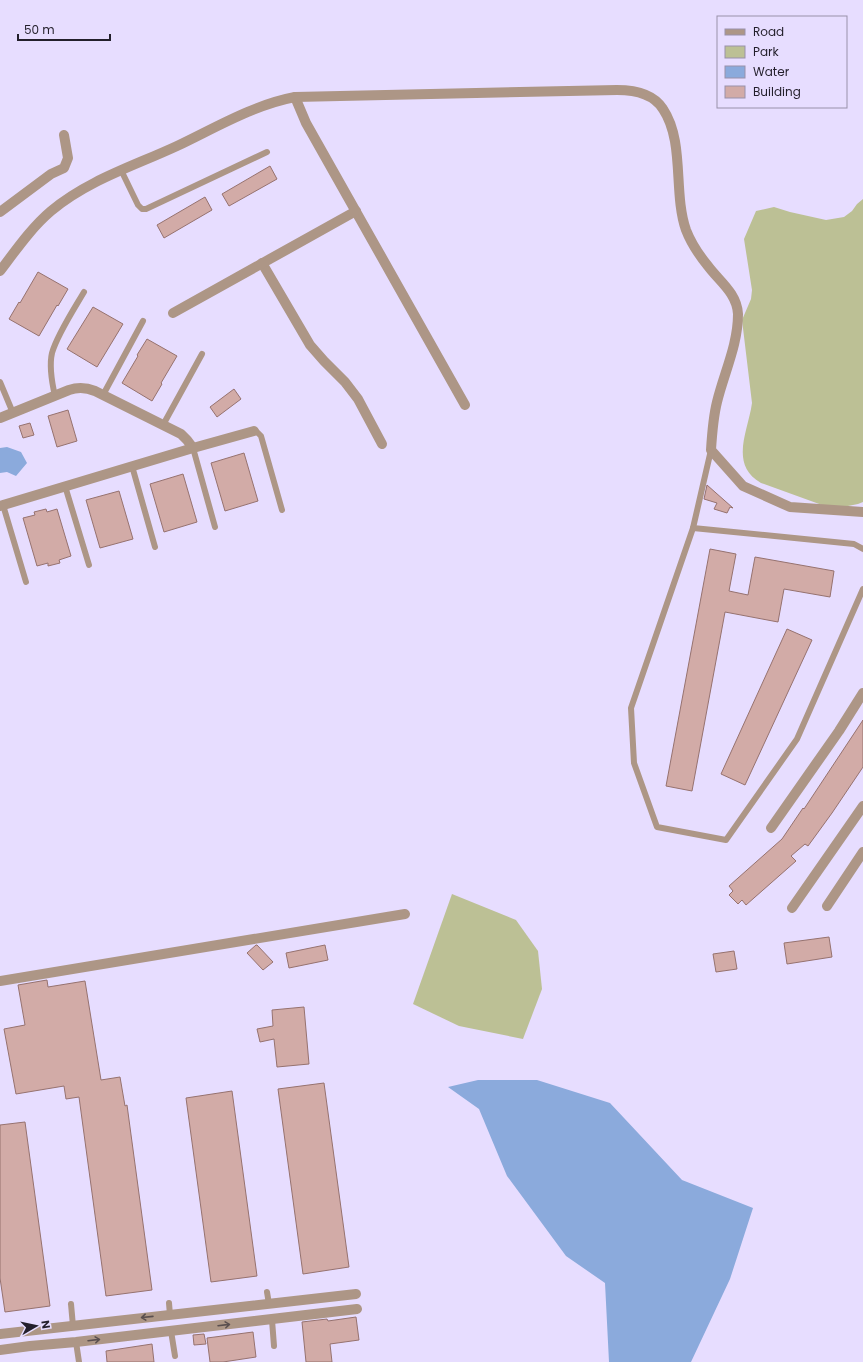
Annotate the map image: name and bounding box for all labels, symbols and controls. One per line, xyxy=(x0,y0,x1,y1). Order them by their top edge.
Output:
scale bar xyxy=(18,16,110,42)
legend xyxy=(717,16,847,108)
text: 50 m xyxy=(24,21,55,38)
text: Road xyxy=(753,23,784,40)
text: Park xyxy=(753,43,780,60)
text: Water xyxy=(753,63,790,80)
text: Building xyxy=(753,83,801,100)
north arrow xyxy=(16,1306,56,1346)
one-way arrow xyxy=(141,1314,154,1321)
text: N xyxy=(37,1319,54,1330)
one-way arrow xyxy=(217,1321,230,1329)
one-way arrow xyxy=(87,1336,100,1344)

